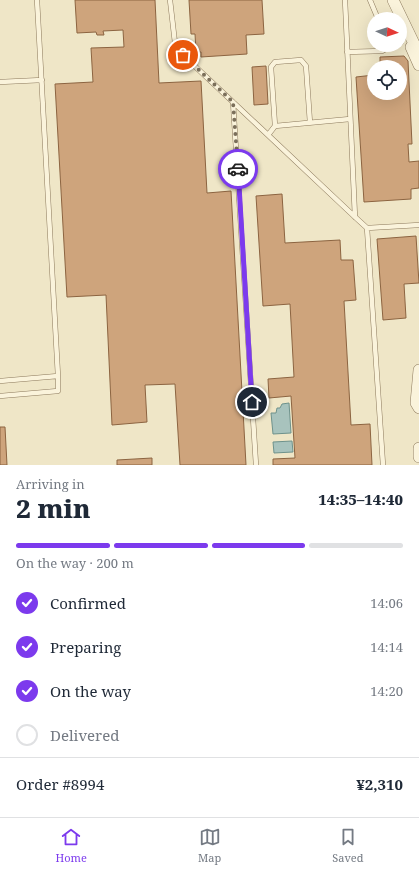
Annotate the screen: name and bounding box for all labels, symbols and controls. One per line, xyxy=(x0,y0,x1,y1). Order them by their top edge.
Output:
north arrow xyxy=(367,12,407,52)
map controls xyxy=(367,12,407,100)
pin xyxy=(166,38,200,72)
icon: bag xyxy=(172,44,194,66)
button: locate xyxy=(367,60,407,100)
courier xyxy=(218,149,258,189)
icon: car xyxy=(227,158,249,180)
pin xyxy=(235,385,269,419)
icon: home xyxy=(241,391,263,413)
text: Arriving in xyxy=(16,475,85,493)
text: 14:35–14:40 xyxy=(318,489,403,509)
text: 2 min xyxy=(16,490,91,526)
text: On the way · 200 m xyxy=(16,554,134,572)
icon: check xyxy=(16,592,38,614)
text: Confirmed xyxy=(50,593,126,613)
text: 14:06 xyxy=(370,594,403,612)
icon: check xyxy=(16,636,38,658)
text: Preparing xyxy=(50,637,121,657)
text: 14:14 xyxy=(370,638,403,656)
icon: check xyxy=(16,680,38,702)
text: On the way xyxy=(50,681,131,701)
text: 14:20 xyxy=(370,682,403,700)
text: Delivered xyxy=(50,725,119,745)
text: Order #8994 xyxy=(16,774,104,794)
text: ¥2,310 xyxy=(356,774,403,794)
tab: Home xyxy=(56,826,87,865)
tab: Map xyxy=(198,826,221,865)
tab: Saved xyxy=(332,826,363,865)

